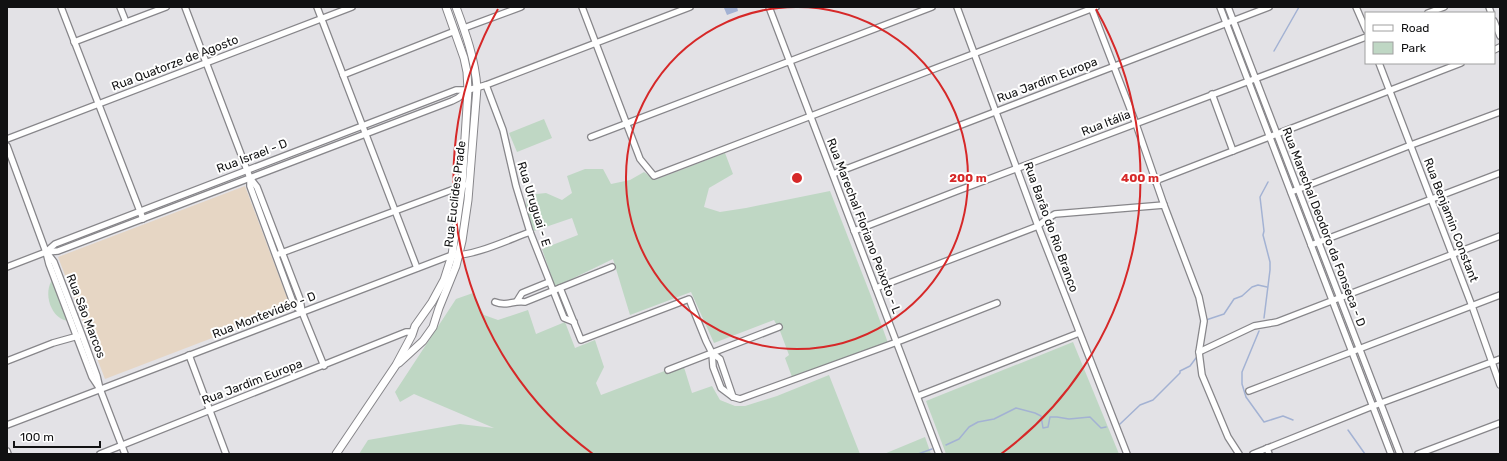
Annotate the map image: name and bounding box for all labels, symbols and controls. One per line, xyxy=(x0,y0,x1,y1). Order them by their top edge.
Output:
legend xyxy=(1365,12,1495,64)
text: Road xyxy=(1401,21,1429,35)
street label: Rua Quatorze de Agosto xyxy=(110,32,240,94)
text: Park xyxy=(1401,41,1427,55)
street label: Rua Jardim Europa xyxy=(995,54,1099,106)
street label: Rua Itália xyxy=(1079,107,1133,139)
street label: Rua Marechal Deodoro da Fonseca - D xyxy=(1279,125,1369,329)
street label: Rua Israel - D xyxy=(215,136,289,176)
street label: Rua Marechal Floriano Peixoto - L xyxy=(824,136,904,316)
street label: Rua Euclides Prade xyxy=(442,140,469,248)
street label: Rua Benjamin Constant xyxy=(1421,156,1481,284)
street label: Rua Uruguai - E xyxy=(514,160,554,248)
street label: Rua Barão do Rio Branco xyxy=(1021,160,1081,294)
centre of rings xyxy=(790,171,804,185)
text: 200 m xyxy=(949,171,987,185)
text: 400 m xyxy=(1121,171,1159,185)
street label: Rua São Marcos xyxy=(64,272,108,360)
street label: Rua Montevidéo - D xyxy=(210,289,318,341)
street label: Rua Jardim Europa xyxy=(200,356,304,408)
scale bar xyxy=(14,423,100,449)
text: 100 m xyxy=(20,430,54,444)

